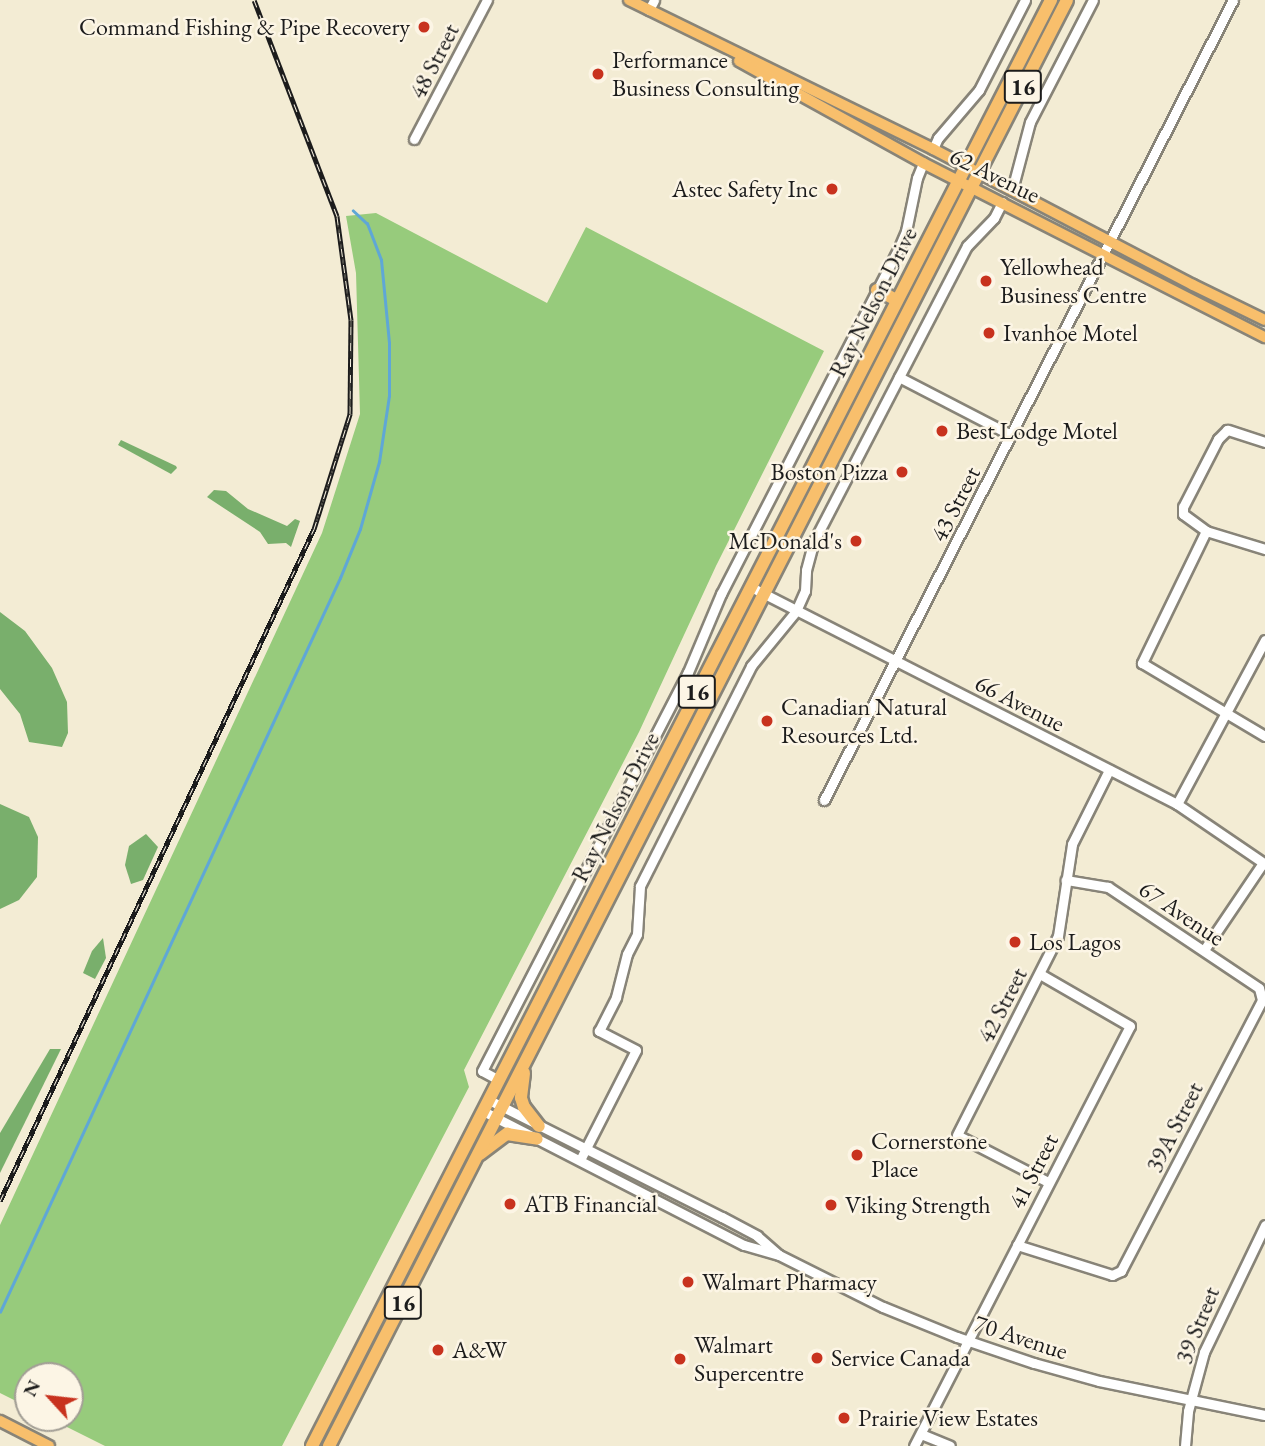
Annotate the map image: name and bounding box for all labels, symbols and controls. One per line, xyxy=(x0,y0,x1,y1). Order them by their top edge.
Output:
place label: Command Fishing & Pipe Recovery xyxy=(79,13,410,41)
street label: 48 Street xyxy=(403,19,465,103)
marker: Command Fishing & Pipe Recovery xyxy=(416,19,432,35)
place label: Performance Business Consulting xyxy=(612,46,799,102)
marker: Performance Business Consulting xyxy=(590,66,606,82)
road number: 16 xyxy=(1004,68,1042,106)
street label: 62 Avenue xyxy=(945,141,1045,209)
place label: Astec Safety Inc xyxy=(672,175,818,203)
marker: Astec Safety Inc xyxy=(824,181,840,197)
street label: Ray Nelson Drive xyxy=(823,222,923,382)
place label: Yellowhead Business Centre xyxy=(1000,253,1147,309)
marker: Yellowhead Business Centre xyxy=(978,273,994,289)
place label: Ivanhoe Motel xyxy=(1003,319,1138,347)
marker: Ivanhoe Motel xyxy=(981,325,997,341)
place label: Best Lodge Motel xyxy=(956,417,1118,445)
marker: Best Lodge Motel xyxy=(934,423,950,439)
place label: Boston Pizza xyxy=(771,458,888,486)
street label: 43 Street xyxy=(924,462,986,546)
marker: Boston Pizza xyxy=(894,464,910,480)
place label: McDonald's xyxy=(728,527,842,555)
marker: McDonald's xyxy=(848,533,864,549)
street label: 66 Avenue xyxy=(970,668,1070,738)
road number: 16 xyxy=(678,672,716,712)
place label: Canadian Natural Resources Ltd. xyxy=(781,693,947,749)
marker: Canadian Natural Resources Ltd. xyxy=(759,713,775,729)
street label: Ray Nelson Drive xyxy=(565,727,665,887)
street label: 67 Avenue xyxy=(1134,874,1230,952)
place label: Los Lagos xyxy=(1029,928,1121,956)
marker: Los Lagos xyxy=(1007,934,1023,950)
street label: 42 Street xyxy=(971,963,1033,1047)
street label: 39A Street xyxy=(1139,1077,1209,1177)
place label: Cornerstone Place xyxy=(871,1127,987,1183)
street label: 41 Street xyxy=(1002,1129,1064,1213)
marker: Cornerstone Place xyxy=(849,1147,865,1163)
place label: ATB Financial xyxy=(524,1190,657,1218)
place label: Viking Strength xyxy=(845,1191,991,1219)
marker: ATB Financial xyxy=(502,1196,518,1212)
marker: Viking Strength xyxy=(823,1197,839,1213)
place label: Walmart Pharmacy xyxy=(702,1268,877,1296)
marker: Walmart Pharmacy xyxy=(680,1274,696,1290)
street label: 39 Street xyxy=(1169,1282,1225,1368)
road number: 16 xyxy=(384,1284,422,1322)
street label: 70 Avenue xyxy=(971,1308,1071,1366)
place label: Walmart Supercentre xyxy=(694,1331,804,1387)
place label: A&W xyxy=(452,1336,507,1364)
marker: A&W xyxy=(430,1342,446,1358)
place label: Service Canada xyxy=(831,1344,970,1372)
marker: Service Canada xyxy=(809,1350,825,1366)
marker: Walmart Supercentre xyxy=(672,1351,688,1367)
north arrow xyxy=(14,1362,84,1432)
text: N xyxy=(17,1376,46,1401)
place label: Prairie View Estates xyxy=(858,1404,1038,1432)
marker: Prairie View Estates xyxy=(836,1410,852,1426)

